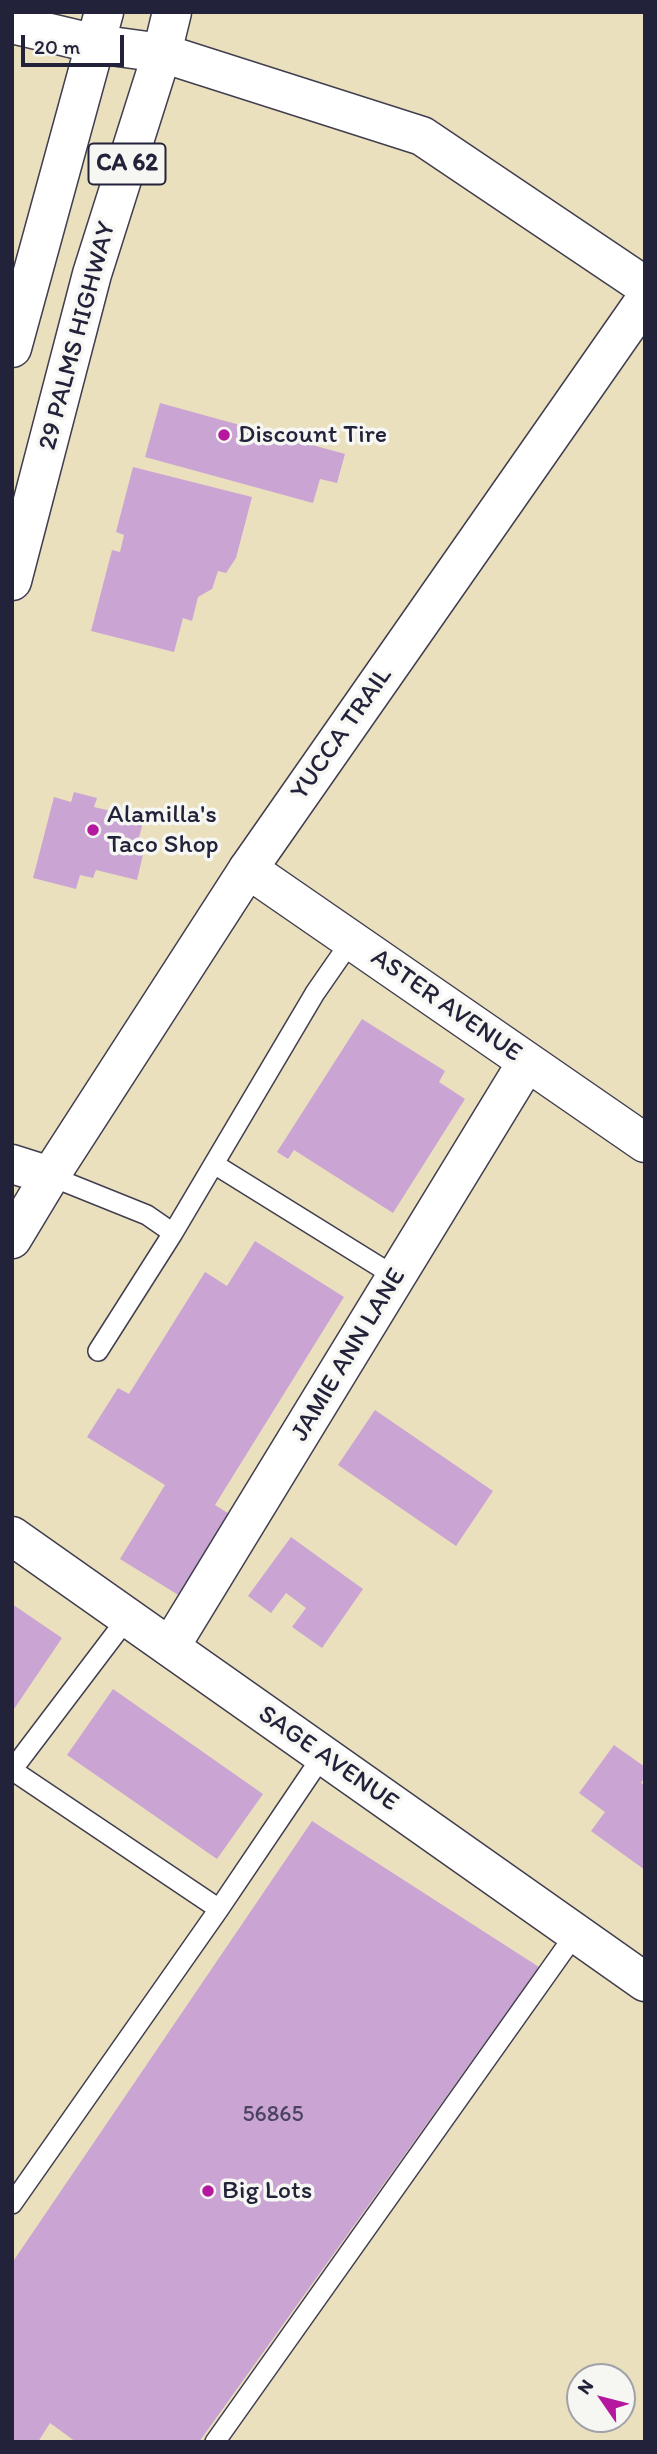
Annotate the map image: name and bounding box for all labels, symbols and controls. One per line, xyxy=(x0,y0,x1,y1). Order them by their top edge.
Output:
scale bar xyxy=(24,21,128,65)
text: 20 m xyxy=(34,34,80,59)
road number: CA 62 xyxy=(88,144,166,184)
street label: 29 PALMS HIGHWAY xyxy=(33,218,123,454)
place label: Discount Tire xyxy=(238,419,387,451)
marker: Discount Tire xyxy=(216,427,232,443)
street label: YUCCA TRAIL xyxy=(285,661,399,807)
place label: Alamilla's Taco Shop xyxy=(107,799,219,860)
marker: Alamilla's Taco Shop xyxy=(85,822,101,838)
street label: ASTER AVENUE xyxy=(365,942,527,1070)
street label: JAMIE ANN LANE xyxy=(285,1263,413,1447)
street label: SAGE AVENUE xyxy=(252,1699,404,1819)
house number: 56865 xyxy=(242,2101,304,2129)
place label: Big Lots xyxy=(222,2175,312,2207)
marker: Big Lots xyxy=(200,2183,216,2199)
north arrow xyxy=(566,2363,636,2433)
text: N xyxy=(572,2375,598,2399)

